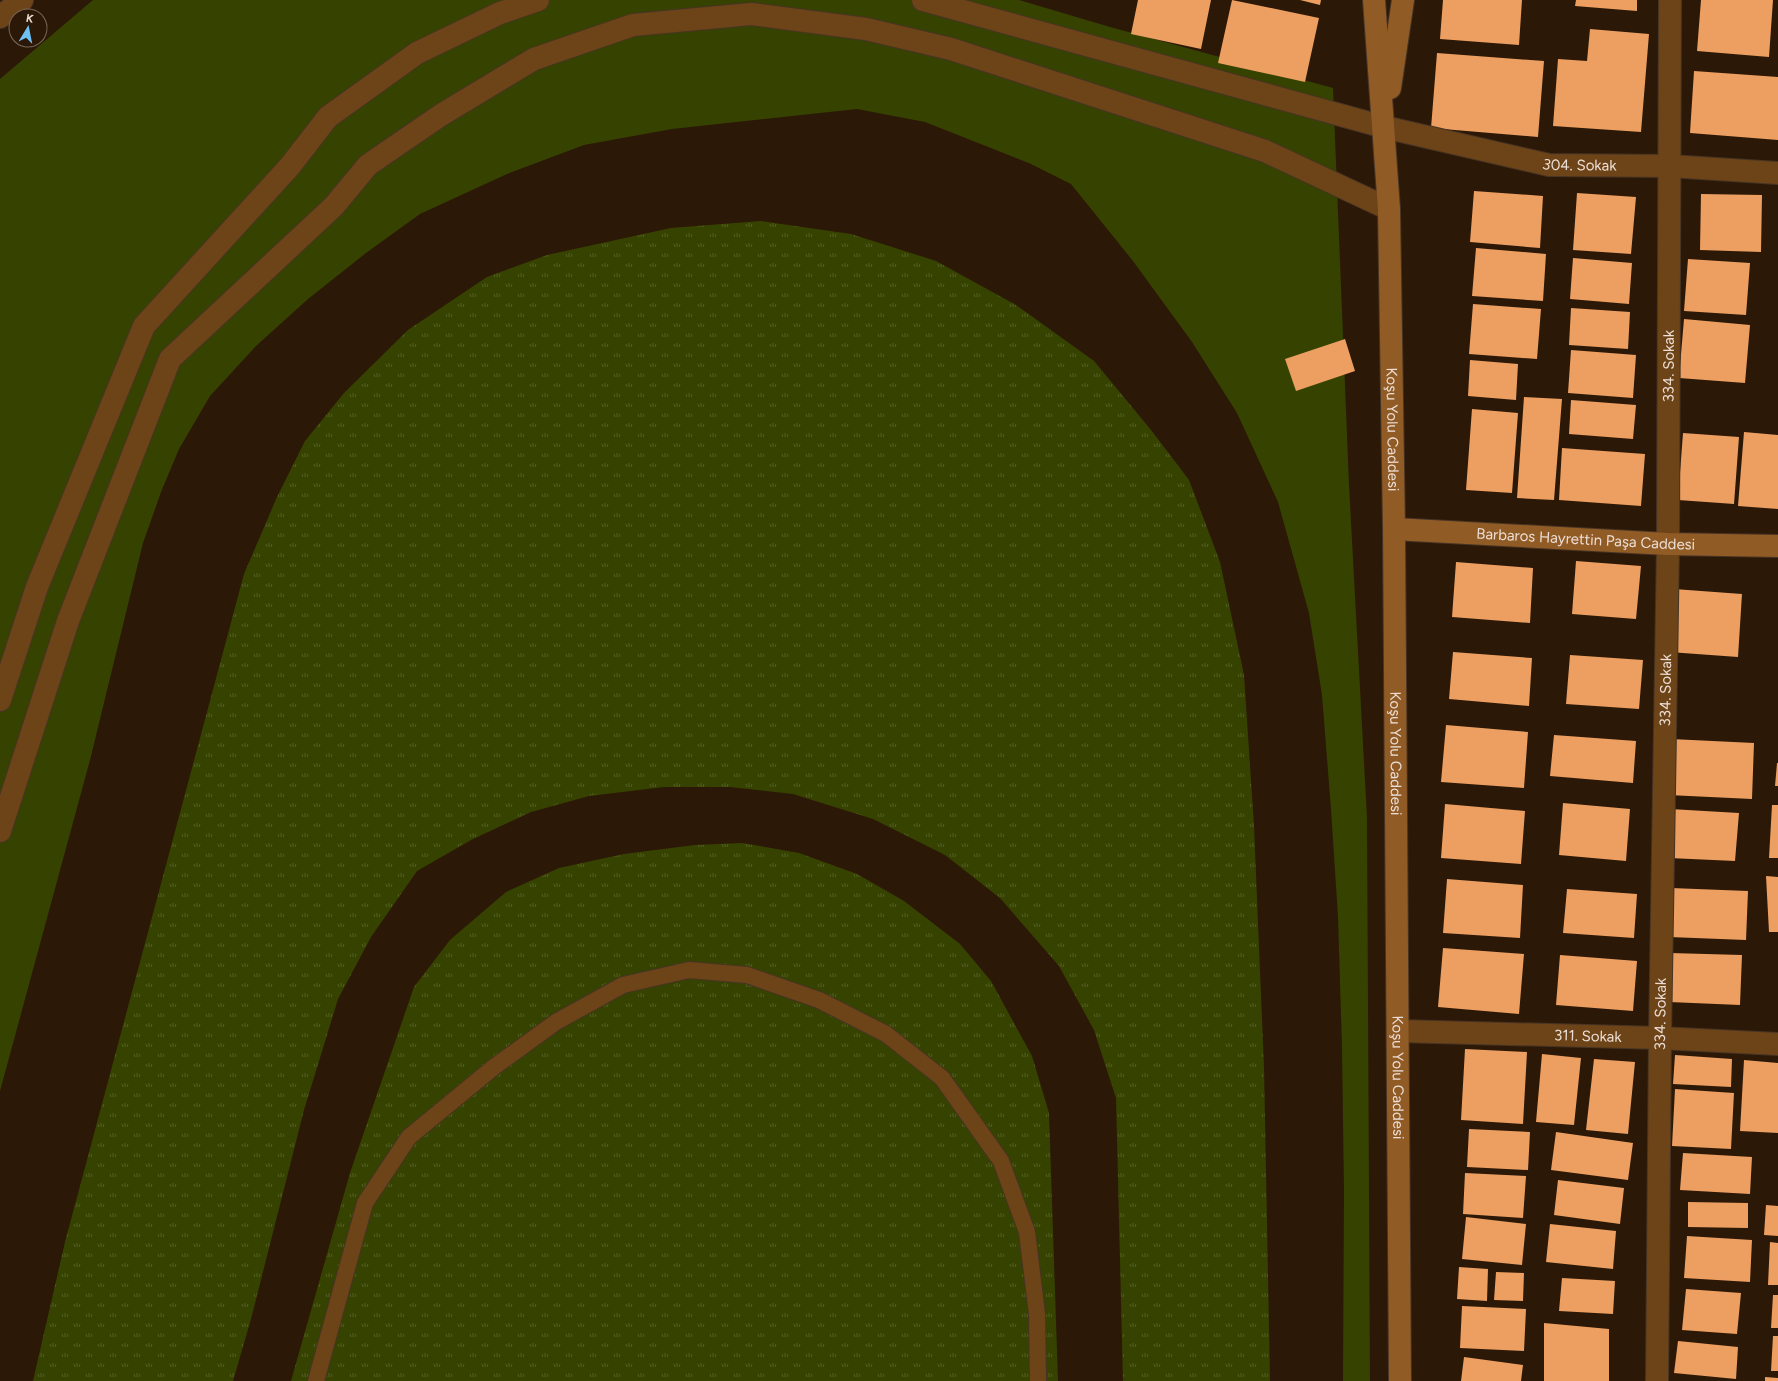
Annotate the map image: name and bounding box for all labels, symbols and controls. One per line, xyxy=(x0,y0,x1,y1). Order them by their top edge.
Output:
north arrow xyxy=(8,8,48,48)
text: K xyxy=(25,12,35,26)
street label: 304. Sokak xyxy=(1541,155,1617,175)
street label: 334. Sokak xyxy=(1660,329,1678,402)
street label: Koşu Yolu Caddesi xyxy=(1382,367,1402,492)
street label: Barbaros Hayrettin Paşa Caddesi xyxy=(1476,525,1695,553)
street label: 334. Sokak xyxy=(1656,653,1675,726)
street label: Koşu Yolu Caddesi xyxy=(1386,691,1405,815)
street label: 334. Sokak xyxy=(1651,977,1670,1050)
street label: Koşu Yolu Caddesi xyxy=(1388,1015,1407,1139)
street label: 311. Sokak xyxy=(1554,1026,1623,1046)

